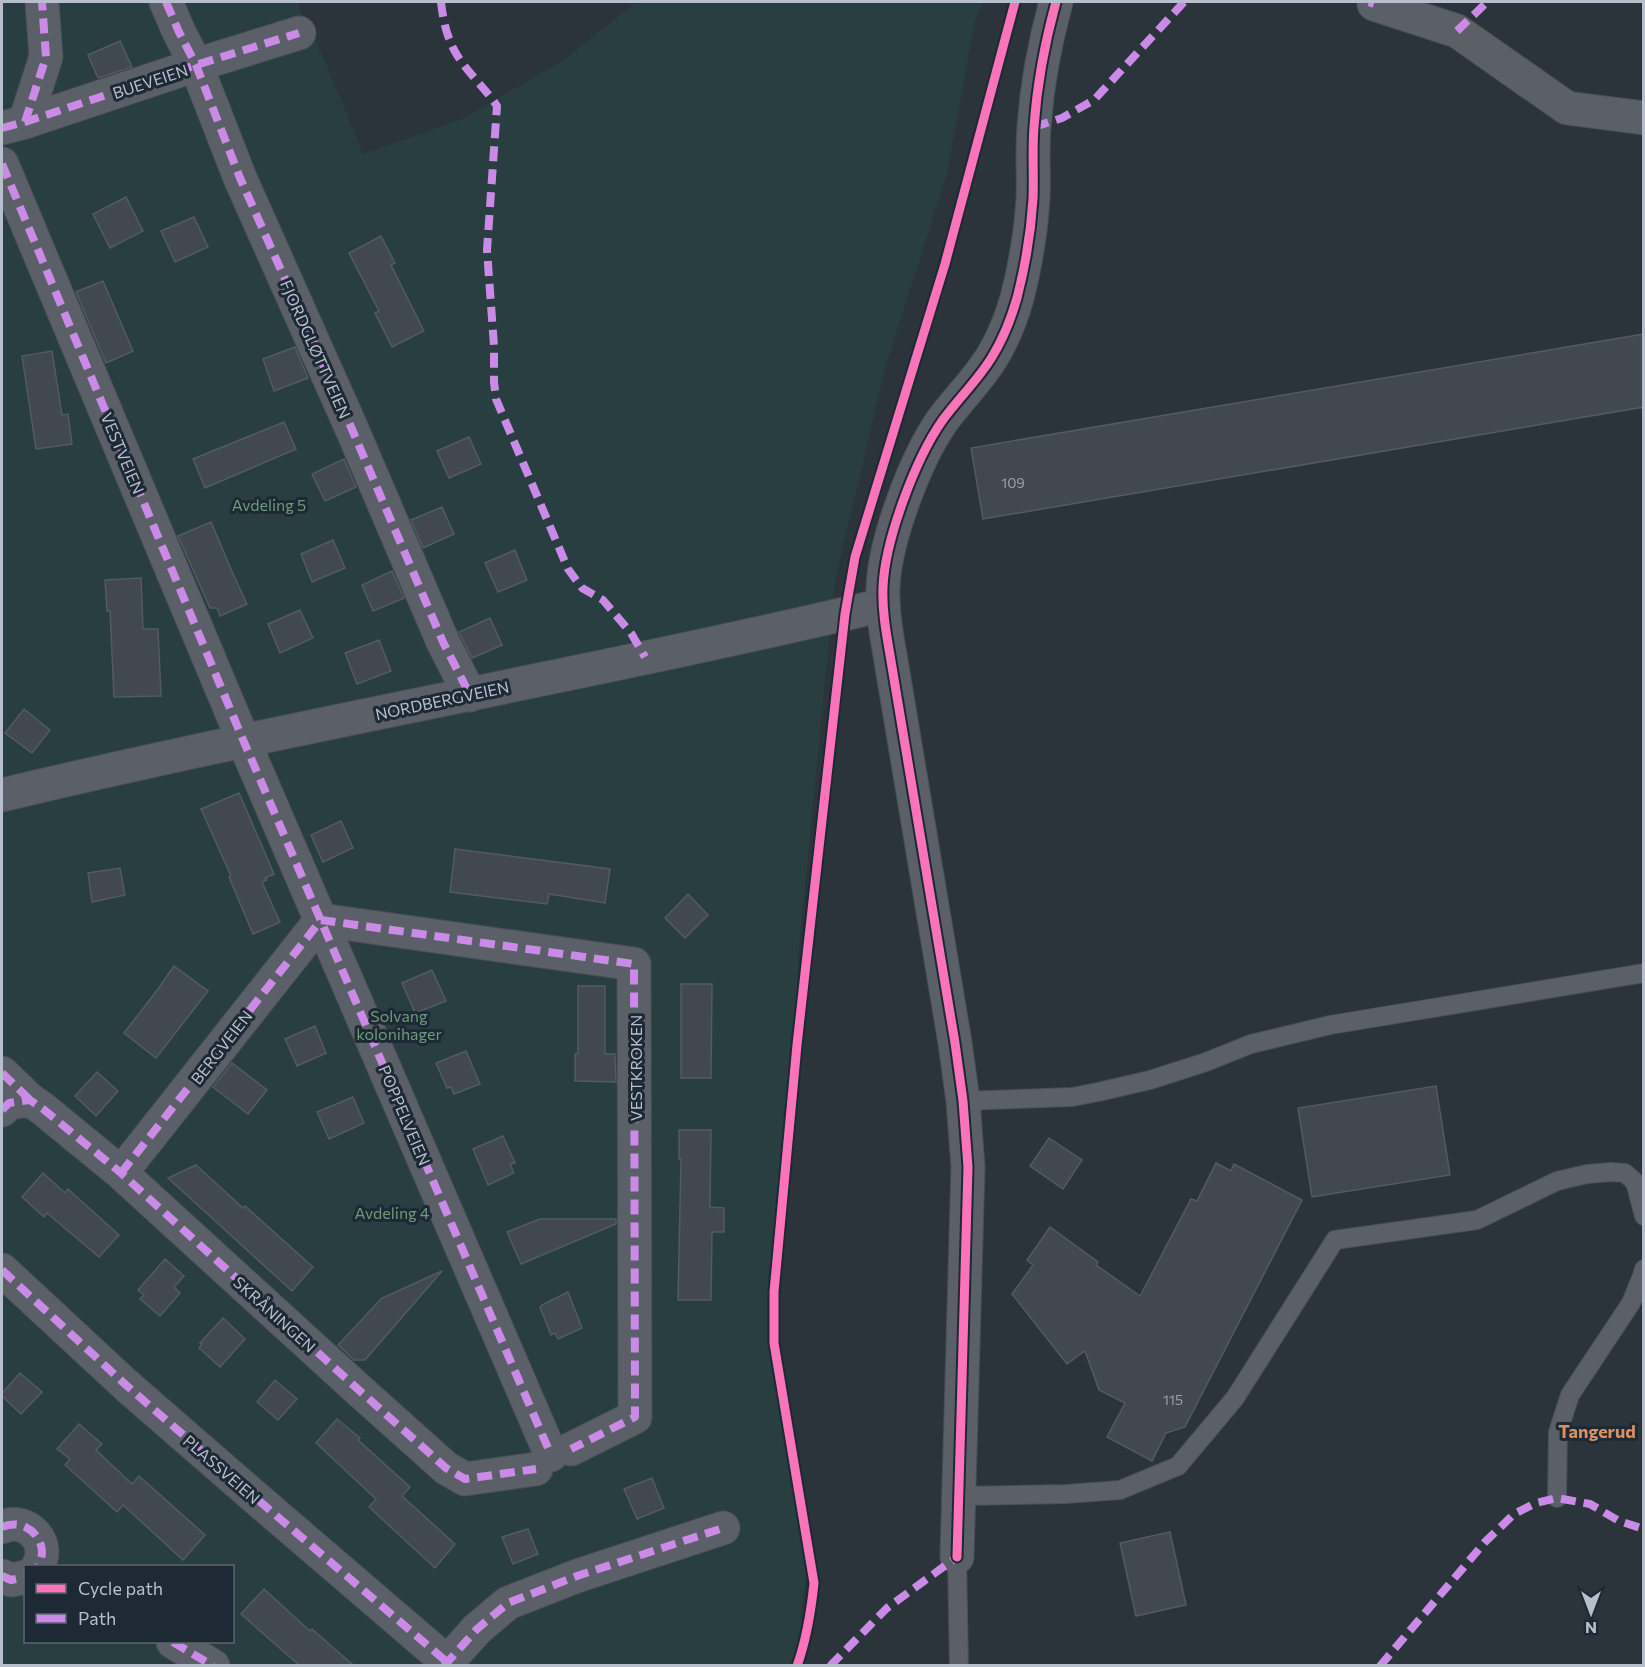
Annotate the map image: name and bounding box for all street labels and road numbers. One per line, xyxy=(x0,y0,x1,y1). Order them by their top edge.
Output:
street label: BUEVEIEN xyxy=(110,60,190,102)
street label: FJORDGLØTTVEIEN xyxy=(277,277,355,421)
street label: VESTVEIEN xyxy=(97,410,149,496)
street label: NORDBERGVEIEN xyxy=(373,677,511,723)
street label: BERGVEIEN xyxy=(186,1006,256,1088)
street label: VESTKROKEN xyxy=(626,1015,645,1121)
street label: POPPELVEIEN xyxy=(375,1062,435,1168)
street label: SKRÅNINGEN xyxy=(230,1272,320,1356)
street label: PLASSVEIEN xyxy=(180,1431,264,1507)

